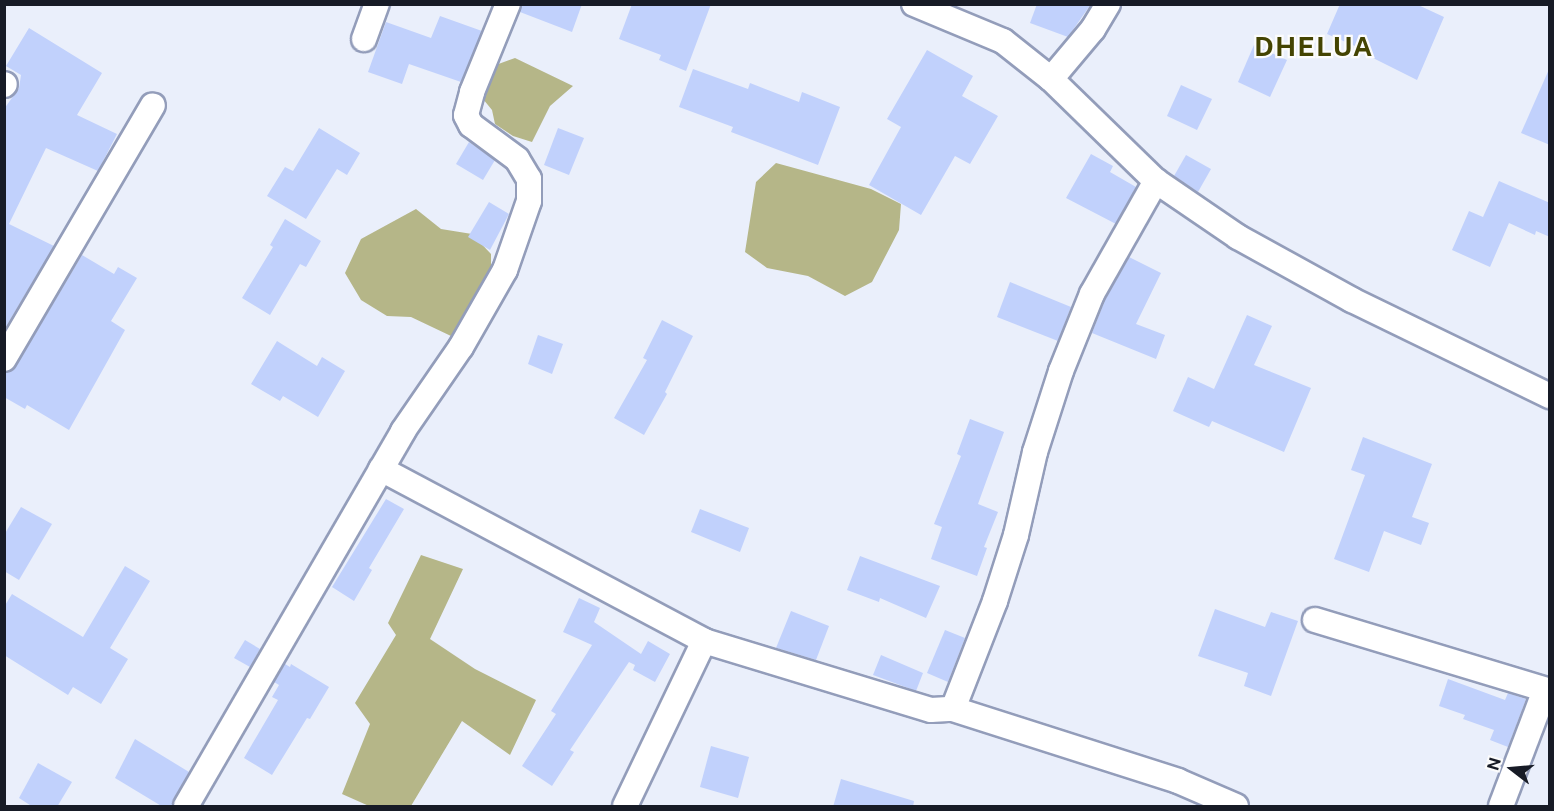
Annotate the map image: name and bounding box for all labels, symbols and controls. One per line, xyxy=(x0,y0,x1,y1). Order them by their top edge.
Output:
district label: DHELUA xyxy=(1254,31,1374,63)
north arrow xyxy=(1482,739,1542,799)
text: N xyxy=(1483,755,1505,773)

